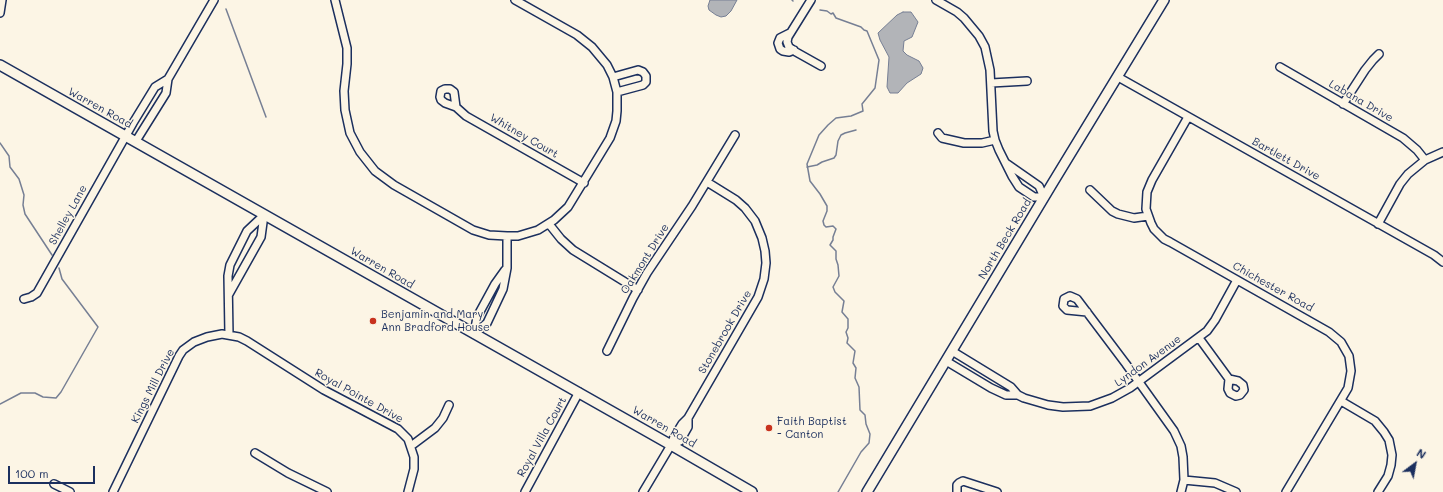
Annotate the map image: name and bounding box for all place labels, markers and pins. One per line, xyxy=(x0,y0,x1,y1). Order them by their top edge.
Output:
place label: Benjamin and Mary Ann Bradford House xyxy=(381,308,490,334)
marker: Benjamin and Mary Ann Bradford House xyxy=(368,316,378,326)
place label: Faith Baptist - Canton xyxy=(777,415,847,441)
marker: Faith Baptist - Canton xyxy=(764,423,774,433)

